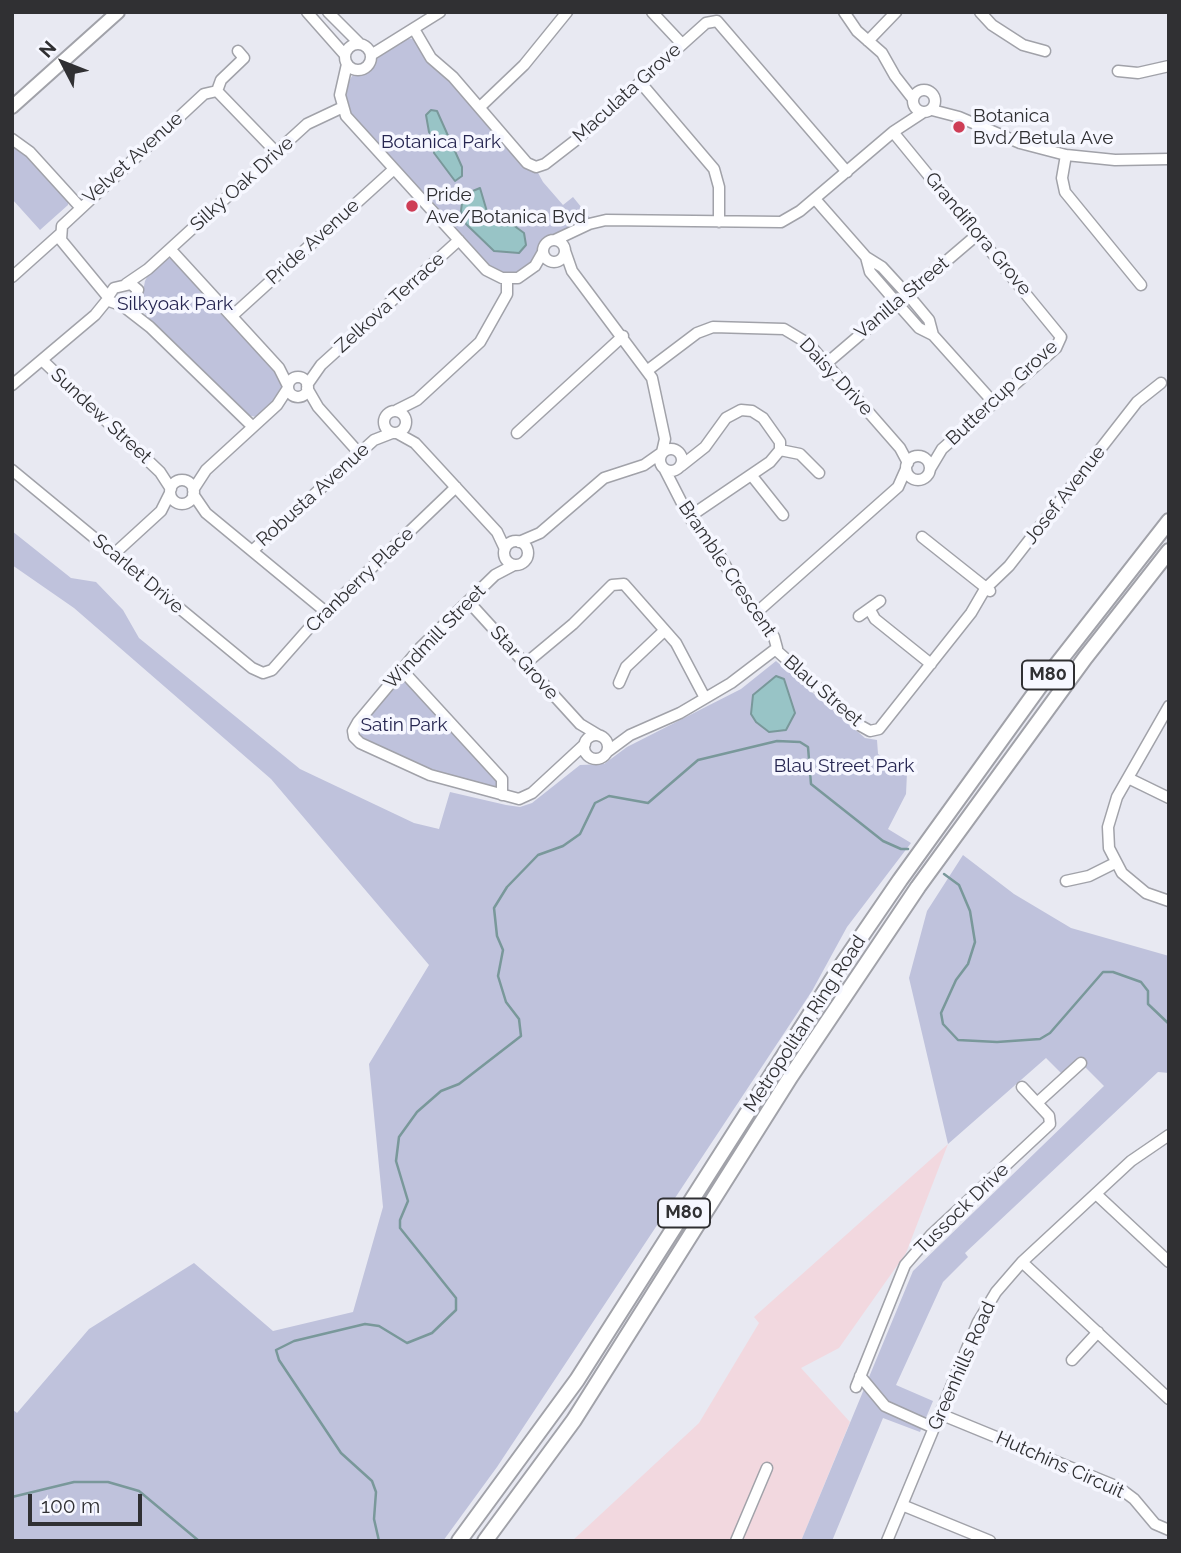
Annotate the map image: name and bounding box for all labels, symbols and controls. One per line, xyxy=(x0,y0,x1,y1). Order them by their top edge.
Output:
north arrow xyxy=(28,28,98,98)
text: N xyxy=(34,36,60,62)
street label: Maculata Grove xyxy=(568,39,686,147)
place label: Botanica Bvd/Betula Ave xyxy=(973,105,1114,149)
street label: Velvet Avenue xyxy=(78,107,188,209)
marker: Botanica Bvd/Betula Ave xyxy=(951,119,967,135)
park label: Botanica Park xyxy=(381,131,501,153)
street label: Silky Oak Drive xyxy=(186,132,298,236)
street label: Grandiflora Grove xyxy=(920,168,1036,300)
place label: Pride Ave/Botanica Bvd xyxy=(426,184,586,228)
street label: Pride Avenue xyxy=(262,194,364,290)
marker: Pride Ave/Botanica Bvd xyxy=(404,198,420,214)
street label: Zelkova Terrace xyxy=(331,248,449,358)
street label: Vanilla Street xyxy=(850,252,954,344)
park label: Silkyoak Park xyxy=(117,293,233,315)
street label: Daisy Drive xyxy=(794,334,878,420)
street label: Buttercup Grove xyxy=(942,336,1062,450)
street label: Sundew Street xyxy=(46,363,156,469)
street label: Robusta Avenue xyxy=(252,438,374,552)
street label: Josef Avenue xyxy=(1020,441,1110,549)
street label: Bramble Crescent xyxy=(673,497,781,641)
street label: Cranberry Place xyxy=(301,523,419,637)
street label: Scarlet Drive xyxy=(88,529,188,619)
street label: Windmill Street xyxy=(379,580,491,694)
street label: Star Grove xyxy=(485,621,563,705)
street label: Blau Street xyxy=(779,651,867,731)
road number: M80 xyxy=(1022,660,1074,690)
park label: Satin Park xyxy=(360,714,448,736)
park label: Blau Street Park xyxy=(774,755,914,777)
street label: Metropolitan Ring Road xyxy=(739,931,871,1117)
street label: Tussock Drive xyxy=(910,1159,1014,1259)
road number: M80 xyxy=(658,1198,710,1228)
street label: Greenhills Road xyxy=(923,1298,1001,1434)
street label: Hutchins Circuit xyxy=(992,1427,1128,1503)
scale bar xyxy=(32,1480,145,1524)
text: 100 m xyxy=(41,1493,100,1518)

